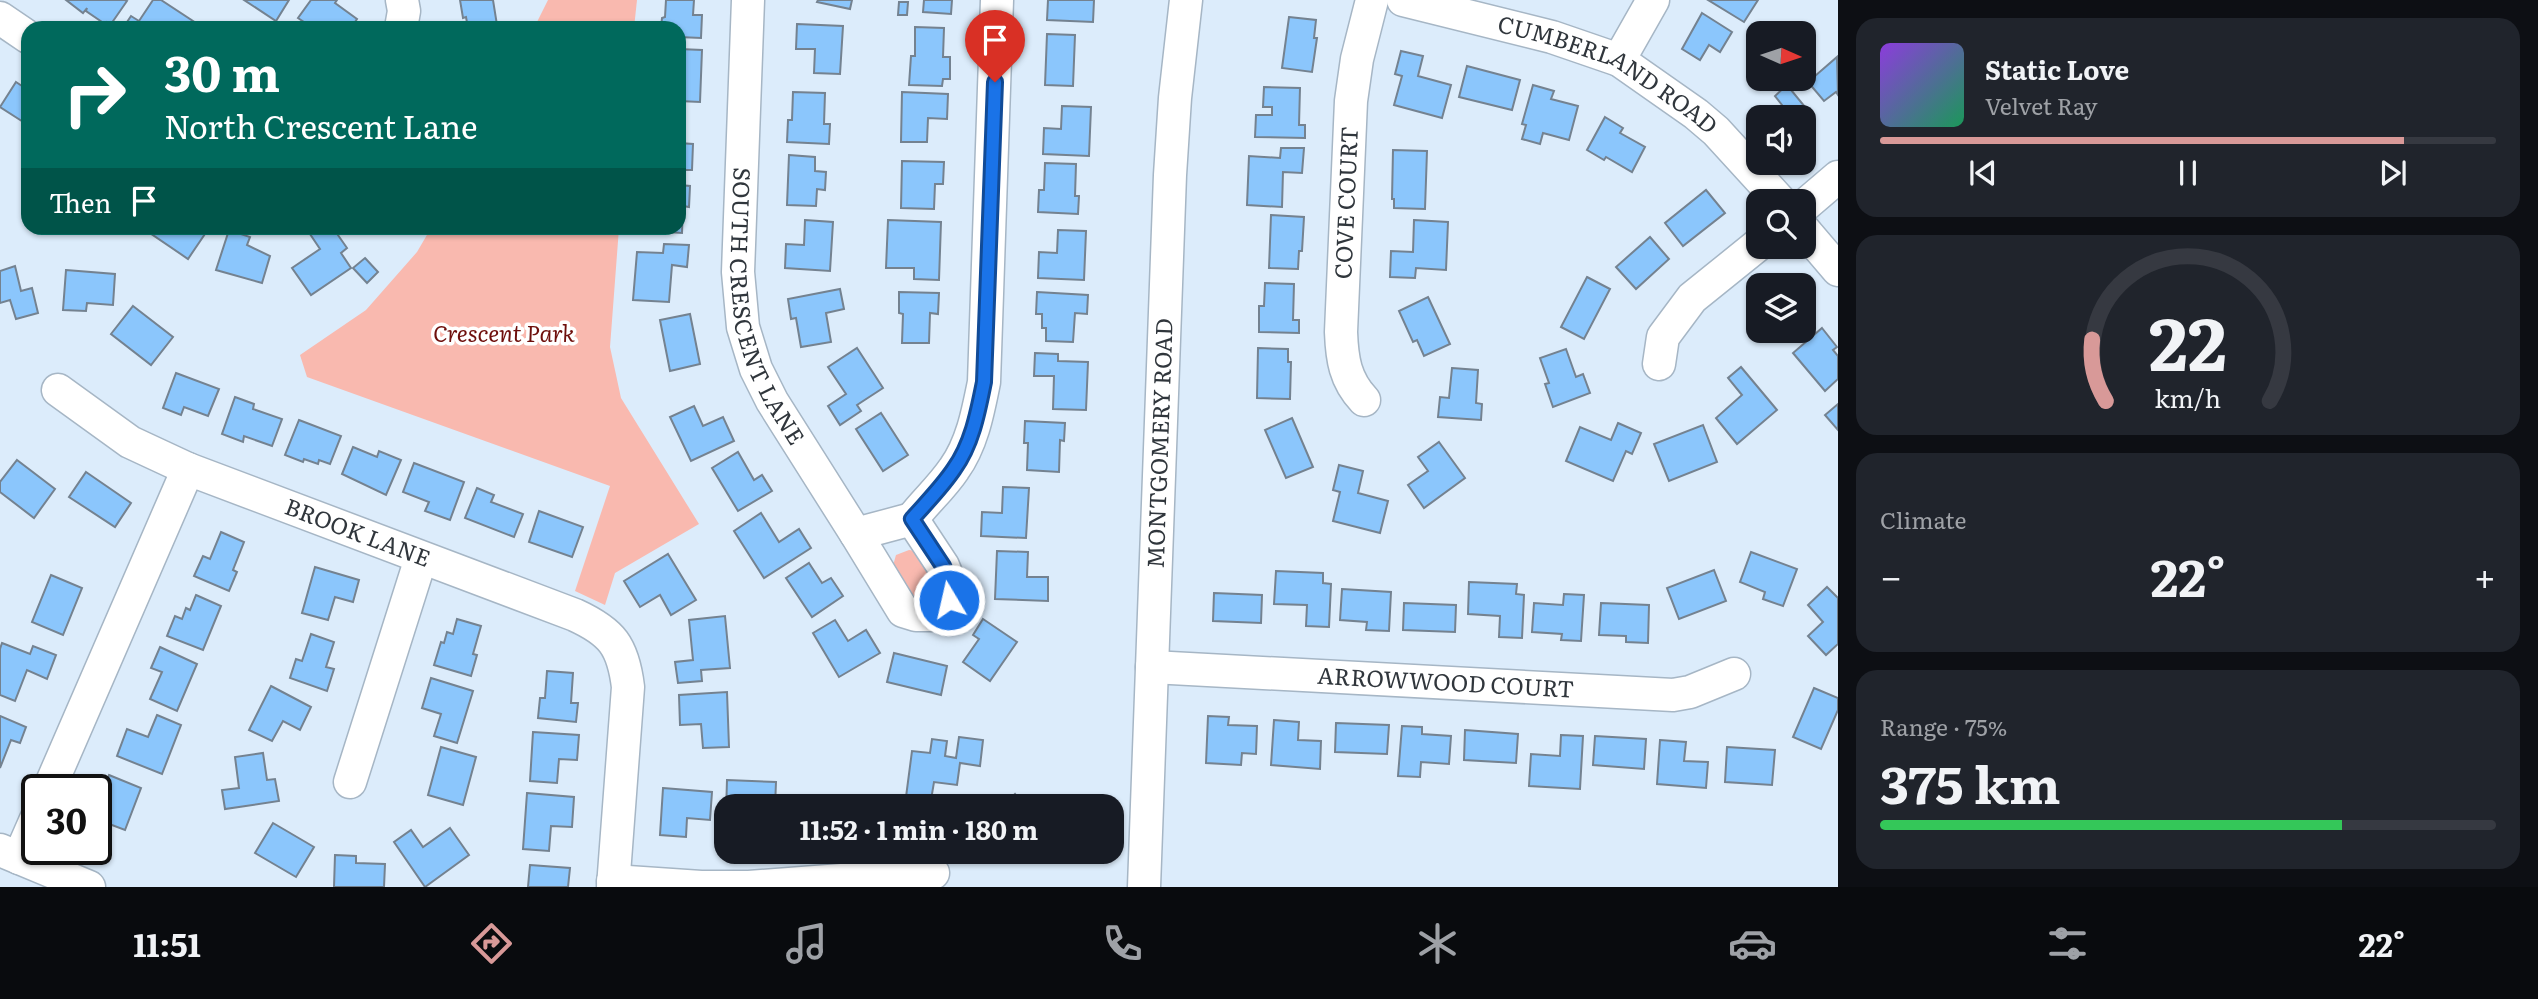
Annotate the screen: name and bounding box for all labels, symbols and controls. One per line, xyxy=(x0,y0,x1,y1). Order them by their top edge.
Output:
street label: CUMBERLAND ROAD xyxy=(1495,5,1726,141)
pin xyxy=(965,10,1025,82)
icon: arrive xyxy=(976,21,1014,59)
north arrow xyxy=(1746,21,1816,91)
map controls xyxy=(1746,21,1816,343)
text: 30 m xyxy=(164,34,280,107)
icon: right xyxy=(49,49,140,140)
text: Static Love xyxy=(1985,49,2129,88)
text: Velvet Ray xyxy=(1985,88,2097,122)
text: North Crescent Lane xyxy=(164,101,478,149)
button: sound xyxy=(1746,105,1816,175)
street label: COVE COURT xyxy=(1324,126,1365,280)
icon: previous xyxy=(1964,154,2002,192)
icon: pause xyxy=(2169,154,2207,192)
icon: next xyxy=(2374,154,2412,192)
street label: SOUTH CRESCENT LANE xyxy=(723,167,814,451)
text: Then xyxy=(49,182,111,221)
icon: arrive xyxy=(125,182,163,220)
button: search xyxy=(1746,189,1816,259)
button: layers xyxy=(1746,273,1816,343)
text: 22 xyxy=(2149,285,2227,393)
park label: Crescent Park xyxy=(433,315,575,349)
street label: MONTGOMERY ROAD xyxy=(1137,317,1180,569)
text: km/h xyxy=(2155,379,2221,416)
street label: BROOK LANE xyxy=(280,488,436,574)
text: Climate xyxy=(1880,502,1966,536)
text: 22° xyxy=(2150,536,2226,613)
text: − xyxy=(1880,546,1902,603)
text: + xyxy=(2474,546,2496,603)
position arrow xyxy=(912,563,986,637)
street label: ARROWWOOD COURT xyxy=(1316,657,1575,705)
text: Range · 75% xyxy=(1880,709,2007,743)
text: 375 km xyxy=(1880,743,2061,820)
speed limit sign: 30 xyxy=(21,774,112,865)
text: 11:52 · 1 min · 180 m xyxy=(800,809,1038,848)
text: 11:51 xyxy=(133,919,201,967)
icon: directions xyxy=(467,919,516,968)
icon: music xyxy=(782,919,831,968)
icon: phone xyxy=(1098,919,1147,968)
icon: climate xyxy=(1413,919,1462,968)
icon: car xyxy=(1728,919,1777,968)
icon: filters xyxy=(2043,919,2092,968)
text: 22° xyxy=(2359,919,2405,967)

